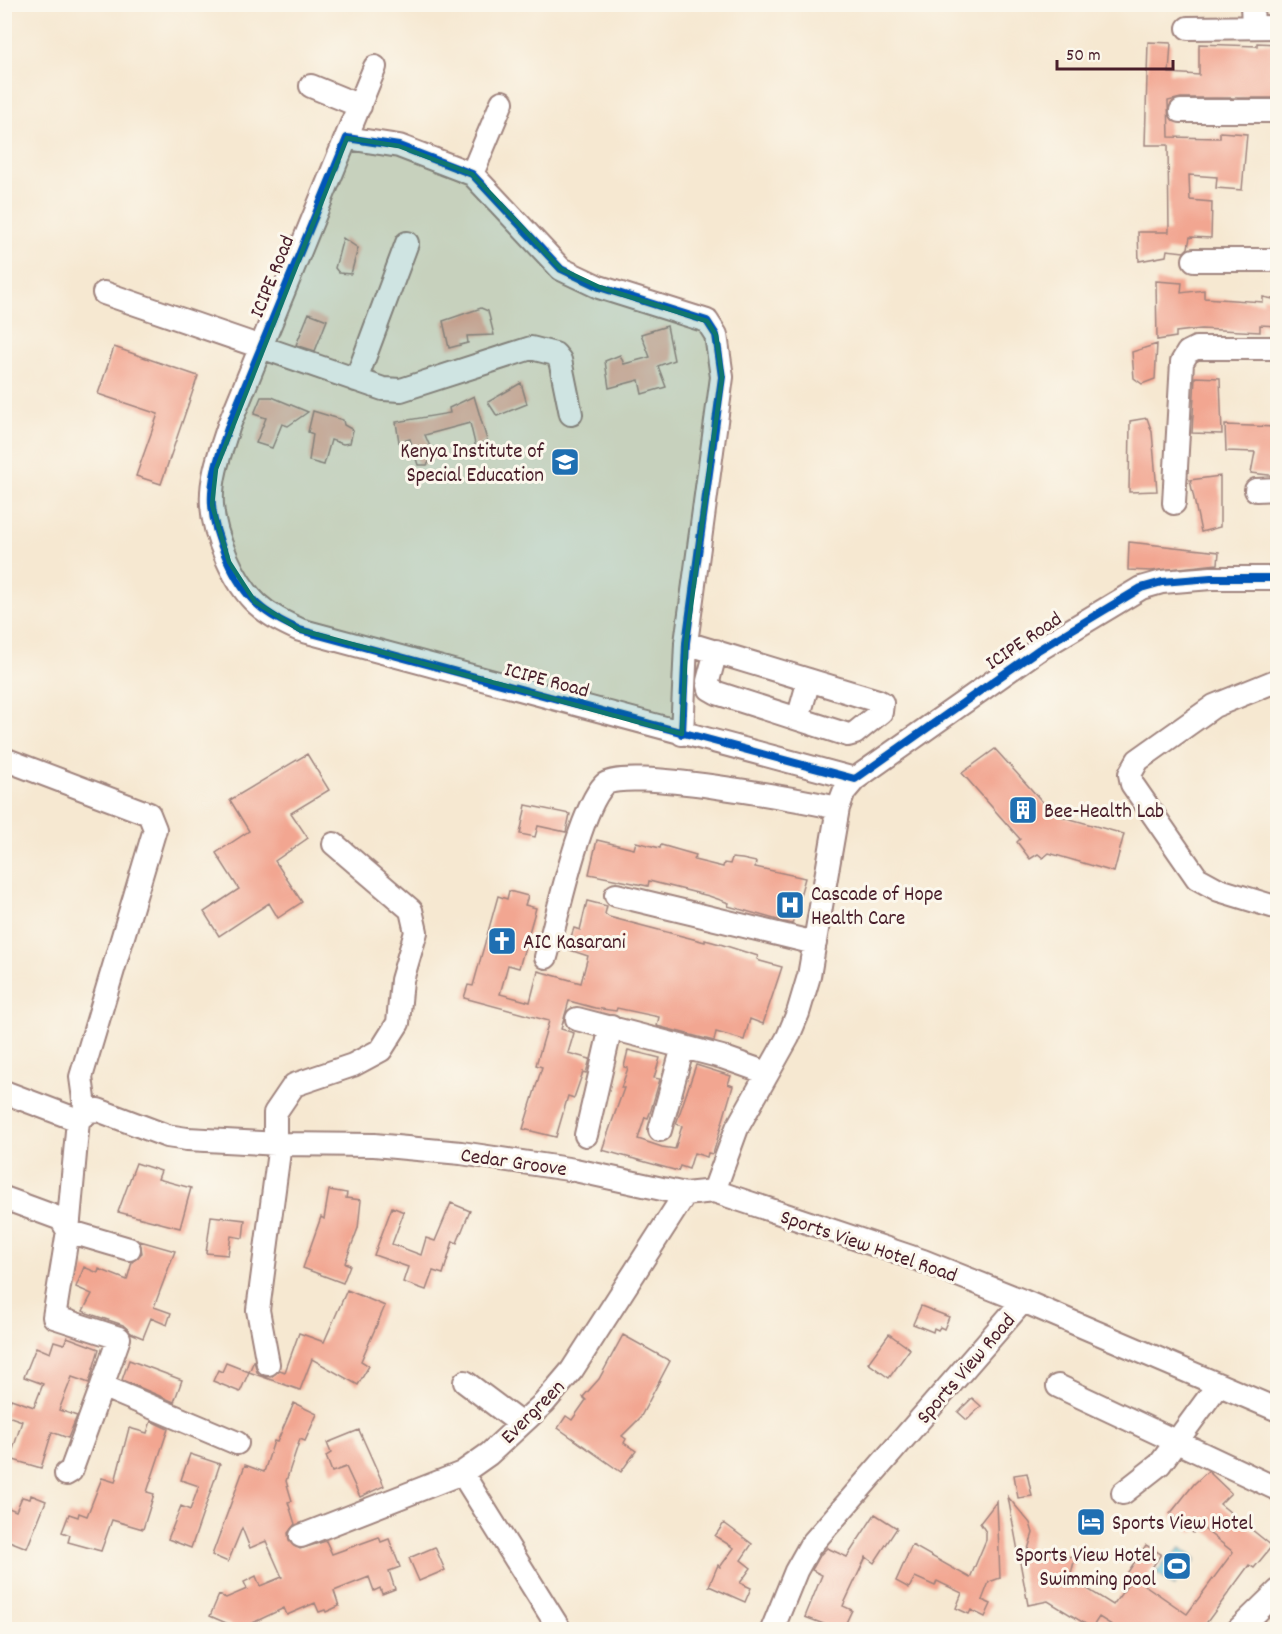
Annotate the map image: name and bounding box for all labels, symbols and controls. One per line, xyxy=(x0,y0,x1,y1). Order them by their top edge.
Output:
scale bar xyxy=(1057,33,1172,71)
text: 50 m xyxy=(1066,44,1101,69)
street label: ICIPE Road xyxy=(244,231,304,323)
place label: Kenya Institute of Special Education xyxy=(400,438,545,492)
school or university icon: Kenya Institute of Special Education xyxy=(549,446,581,478)
street label: ICIPE Road xyxy=(980,606,1069,679)
street label: ICIPE Road xyxy=(501,656,592,708)
building icon: Bee-Health Lab xyxy=(1007,794,1039,826)
place label: Bee-Health Lab xyxy=(1044,798,1164,828)
place label: Cascade of Hope Health Care xyxy=(811,881,943,935)
hospital icon: Cascade of Hope Health Care xyxy=(774,889,806,921)
church icon: AIC Kasarani xyxy=(486,925,518,957)
place label: AIC Kasarani xyxy=(523,929,626,959)
street label: Cedar Groove xyxy=(459,1142,569,1186)
street label: Sports View Hotel Road xyxy=(776,1204,960,1292)
street label: Sports View Road xyxy=(911,1308,1024,1432)
street label: Evergreen xyxy=(495,1374,573,1452)
hotel icon: Sports View Hotel xyxy=(1075,1506,1107,1538)
place label: Sports View Hotel xyxy=(1112,1510,1253,1540)
place label: Sports View Hotel Swimming pool xyxy=(1015,1542,1156,1596)
sports icon: Sports View Hotel Swimming pool xyxy=(1161,1550,1193,1582)

